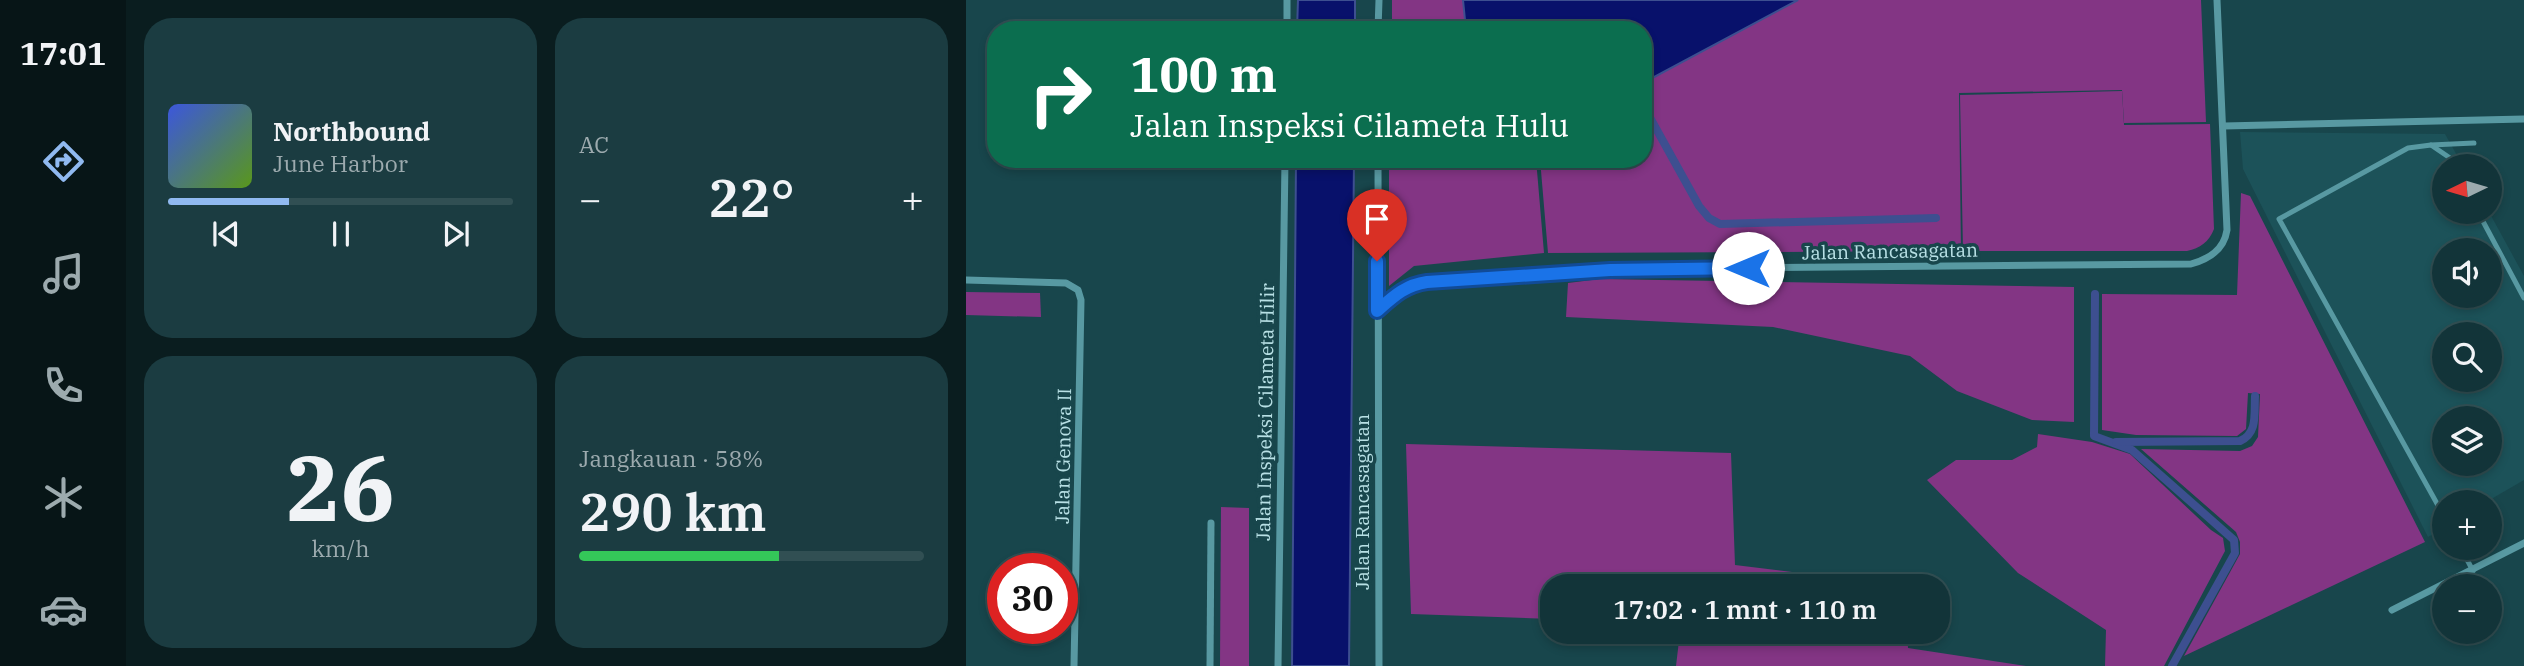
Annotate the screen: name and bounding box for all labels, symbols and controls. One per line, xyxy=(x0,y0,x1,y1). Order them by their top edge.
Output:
text: 17:01 xyxy=(20,32,106,74)
text: 100 m xyxy=(1130,42,1277,105)
icon: right xyxy=(1015,49,1106,140)
text: Jalan Inspeksi Cilameta Hulu xyxy=(1130,104,1569,146)
text: Northbound xyxy=(273,114,430,148)
text: AC xyxy=(579,129,609,159)
icon: directions xyxy=(39,137,88,186)
text: June Harbor xyxy=(273,148,408,178)
north arrow xyxy=(2432,154,2502,224)
map controls xyxy=(2432,154,2502,644)
text: 22° xyxy=(708,164,795,231)
text: − xyxy=(579,174,602,223)
text: + xyxy=(901,174,924,223)
pin xyxy=(1347,189,1407,261)
icon: arrive xyxy=(1358,200,1396,238)
icon: previous xyxy=(207,215,245,253)
icon: pause xyxy=(322,215,360,253)
icon: next xyxy=(437,215,475,253)
position arrow xyxy=(1711,231,1785,305)
street label: Jalan Rancasagatan xyxy=(1802,237,1978,265)
button: sound xyxy=(2432,238,2502,308)
icon: music xyxy=(39,249,88,298)
street label: Jalan Inspeksi Cilameta Hilir xyxy=(1251,282,1279,541)
button: search xyxy=(2432,322,2502,392)
icon: phone xyxy=(39,361,88,410)
street label: Jalan Genova II xyxy=(1050,388,1076,524)
button: layers xyxy=(2432,406,2502,476)
street label: Jalan Rancasagatan xyxy=(1350,414,1374,590)
text: 26 xyxy=(286,428,395,546)
text: Jangkauan · 58% xyxy=(579,443,763,473)
icon: climate xyxy=(39,473,88,522)
text: 290 km xyxy=(579,478,767,545)
button: + xyxy=(2432,490,2502,560)
text: km/h xyxy=(311,533,370,563)
speed limit sign: 30 xyxy=(987,553,1078,644)
button: − xyxy=(2432,574,2502,644)
icon: car xyxy=(39,585,88,634)
text: 17:02 · 1 mnt · 110 m xyxy=(1613,592,1877,626)

